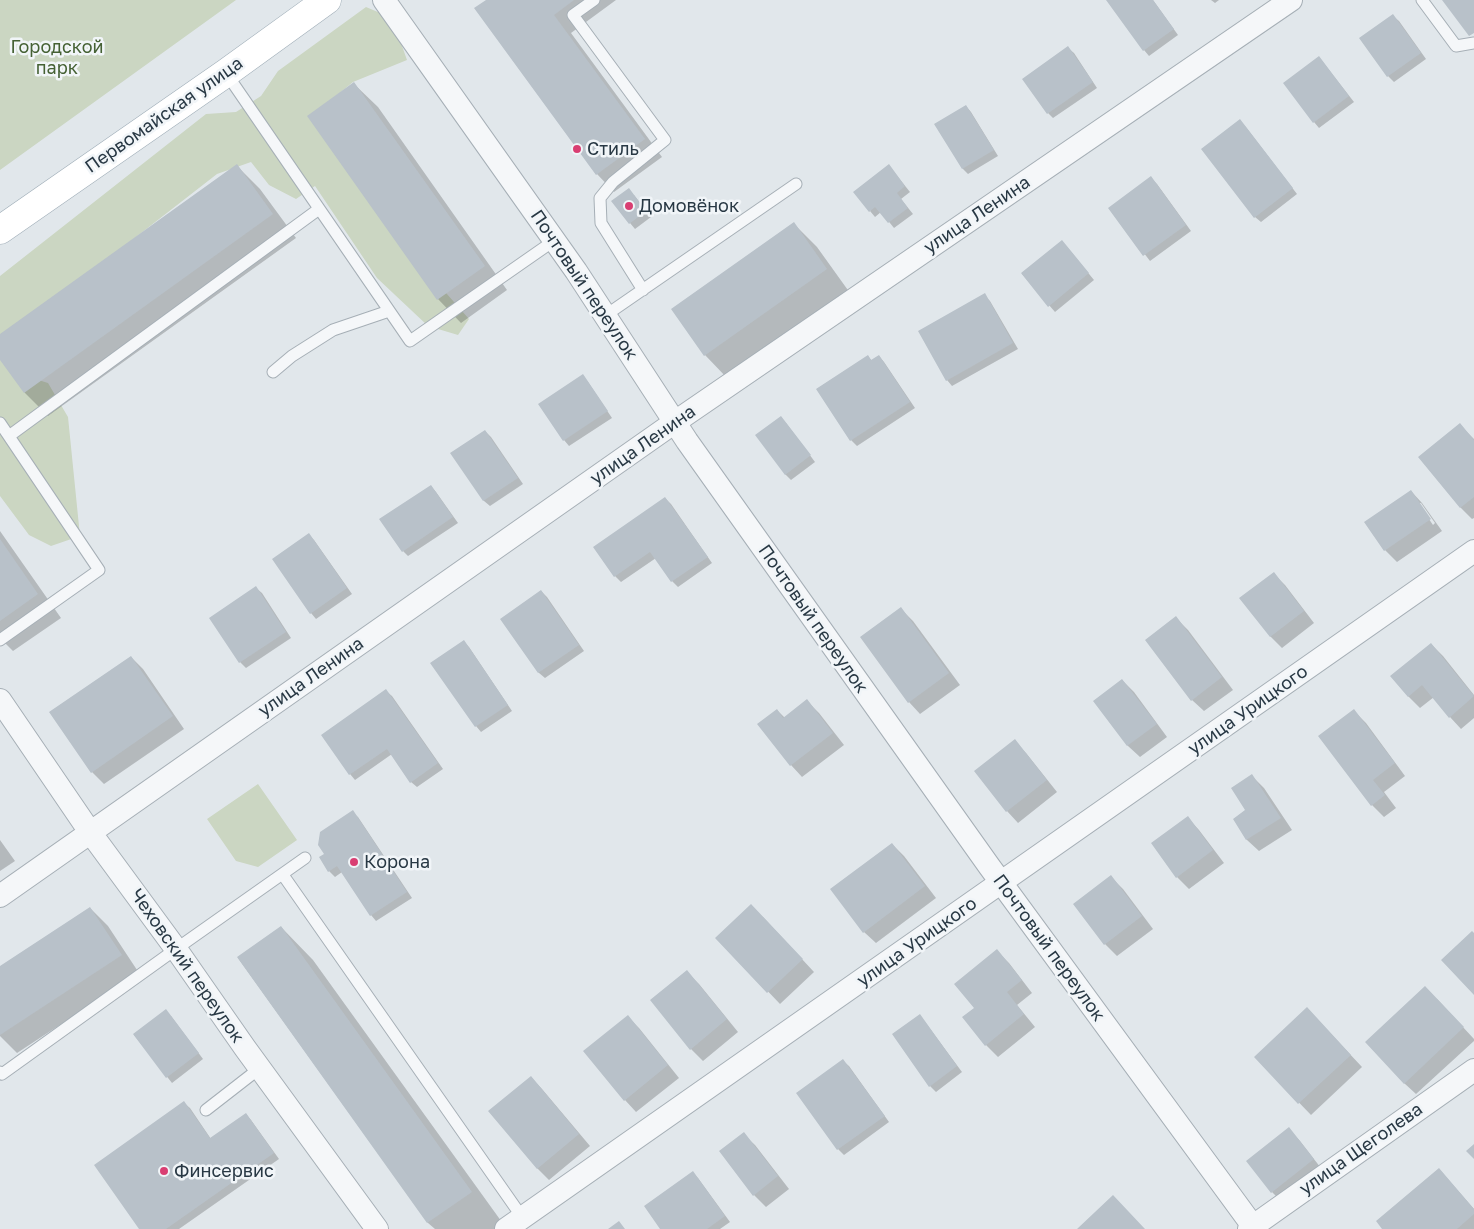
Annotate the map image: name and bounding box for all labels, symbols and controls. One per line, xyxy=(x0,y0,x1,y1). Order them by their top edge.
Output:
park label: Городской парк xyxy=(10,36,104,78)
street label: Первомайская улица xyxy=(81,52,247,178)
place label: Стиль xyxy=(587,138,639,160)
marker: Стиль xyxy=(571,143,583,155)
street label: улица Ленина xyxy=(920,171,1034,259)
place label: Домовёнок xyxy=(639,195,739,217)
marker: Домовёнок xyxy=(623,200,635,212)
street label: Почтовый переулок xyxy=(526,206,642,364)
street label: улица Ленина xyxy=(586,401,700,489)
street label: Почтовый переулок xyxy=(754,541,872,697)
street label: улица Ленина xyxy=(254,633,368,721)
street label: улица Урицкого xyxy=(1184,661,1312,759)
place label: Корона xyxy=(364,851,430,873)
marker: Корона xyxy=(348,856,360,868)
street label: Почтовый переулок xyxy=(988,870,1110,1026)
street label: Чеховский переулок xyxy=(126,885,248,1047)
street label: улица Урицкого xyxy=(853,893,981,991)
street label: улица Щеголева xyxy=(1295,1098,1427,1200)
place label: Финсервис xyxy=(174,1160,274,1182)
marker: Финсервис xyxy=(158,1165,170,1177)

